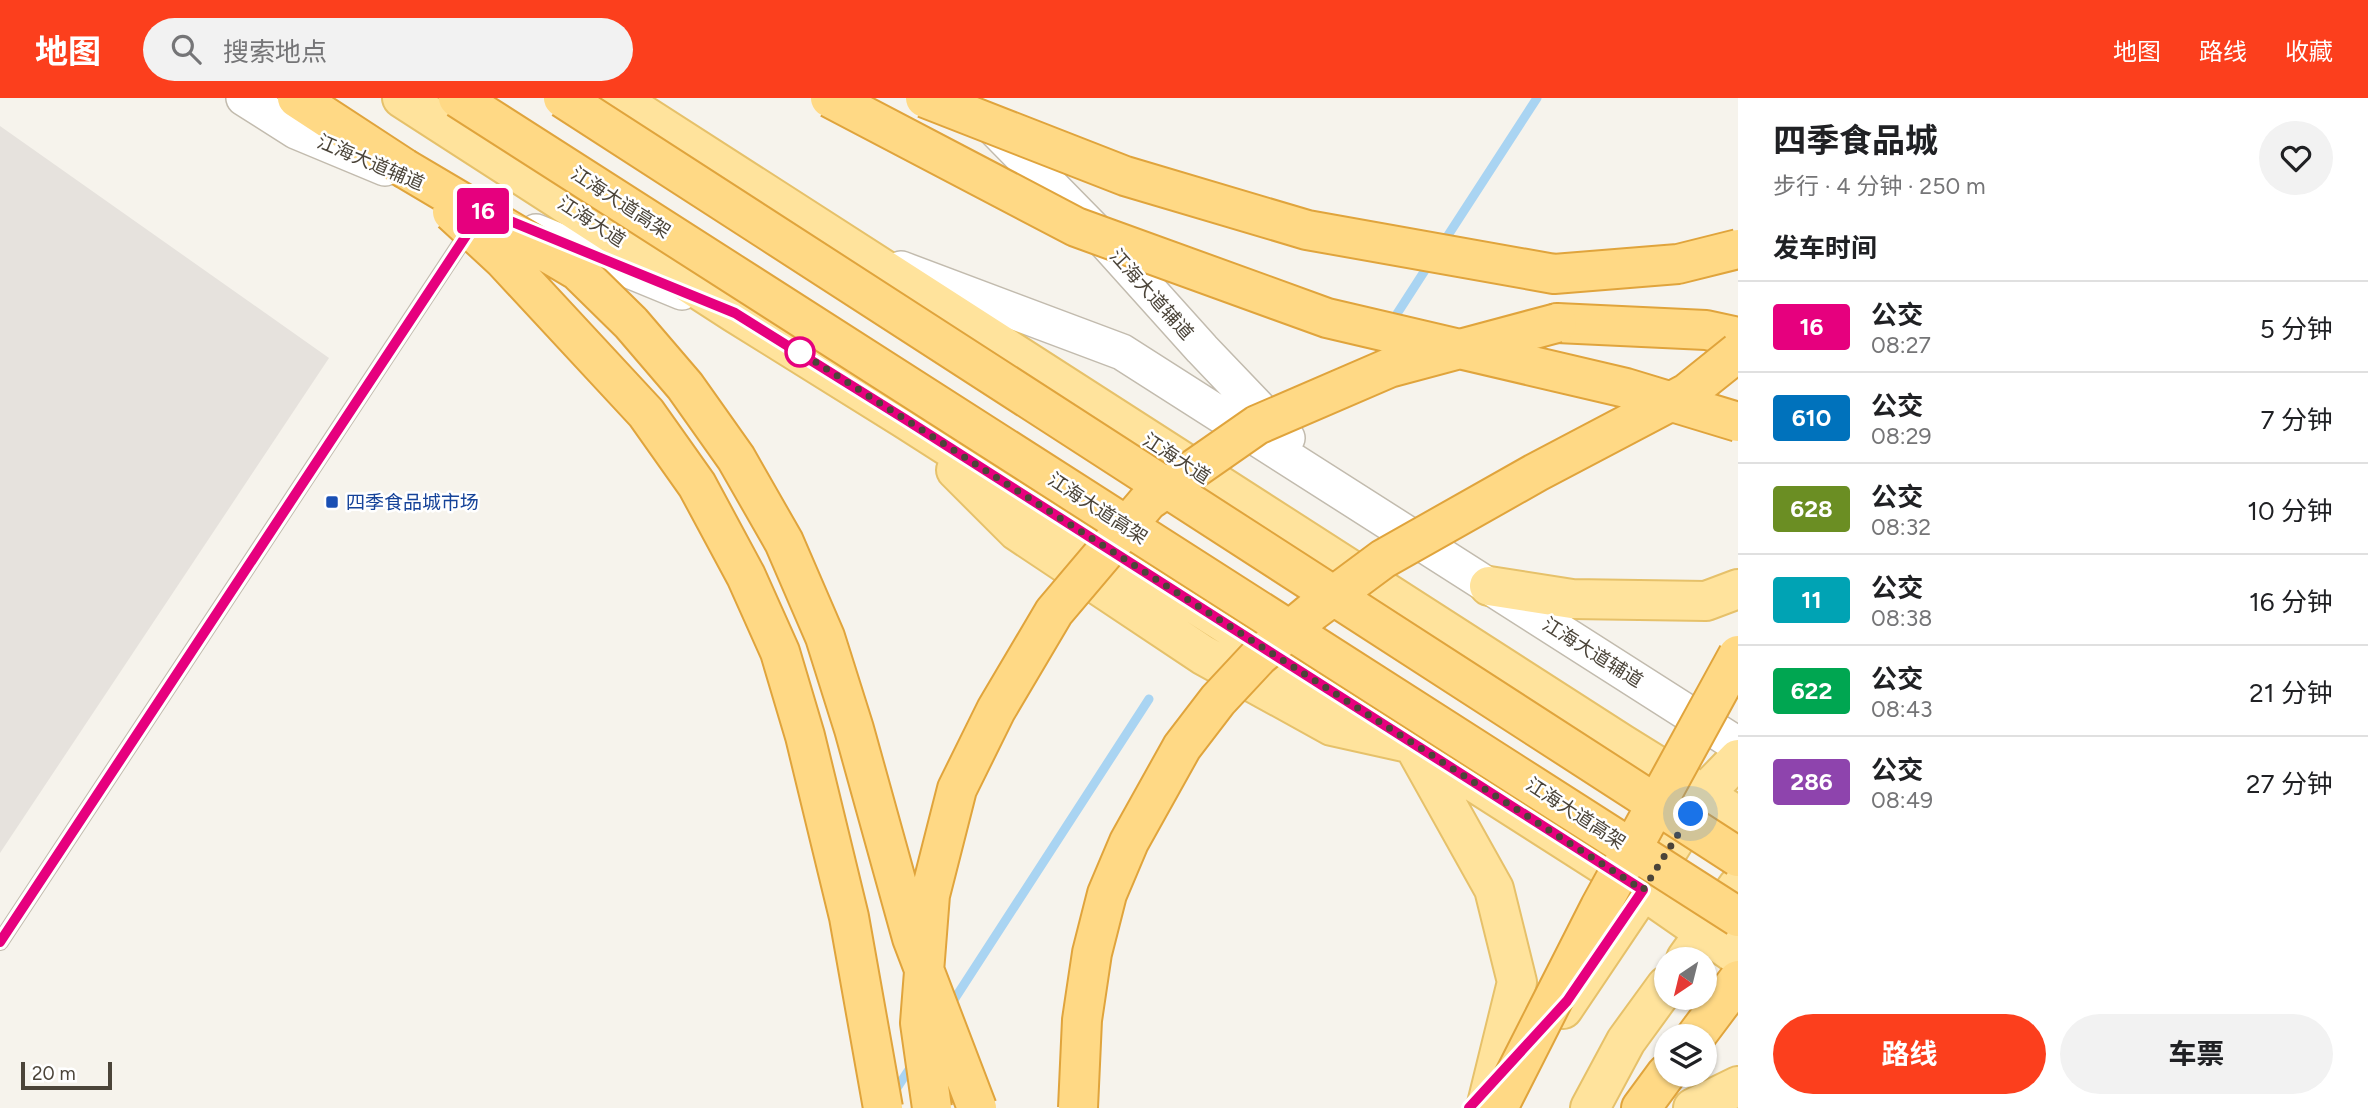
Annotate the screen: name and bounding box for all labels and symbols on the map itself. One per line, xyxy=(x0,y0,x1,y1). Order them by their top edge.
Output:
street label: 江海大道辅道 xyxy=(314,130,428,195)
street label: 江海大道高架 xyxy=(567,161,675,243)
line badge: 16 xyxy=(452,188,514,234)
street label: 江海大道 xyxy=(554,191,630,251)
street label: 江海大道辅道 xyxy=(1105,244,1198,344)
unlabelled marker xyxy=(785,337,815,367)
street label: 江海大道 xyxy=(1139,428,1215,489)
street label: 江海大道高架 xyxy=(1044,468,1152,549)
place label: 四季食品城市场 xyxy=(346,491,479,514)
marker: 四季食品城市场 xyxy=(324,494,340,510)
street label: 江海大道辅道 xyxy=(1538,612,1647,692)
street label: 江海大道高架 xyxy=(1522,773,1630,854)
your location xyxy=(1673,796,1708,831)
north arrow xyxy=(1654,947,1717,1010)
scale bar xyxy=(21,1059,112,1091)

